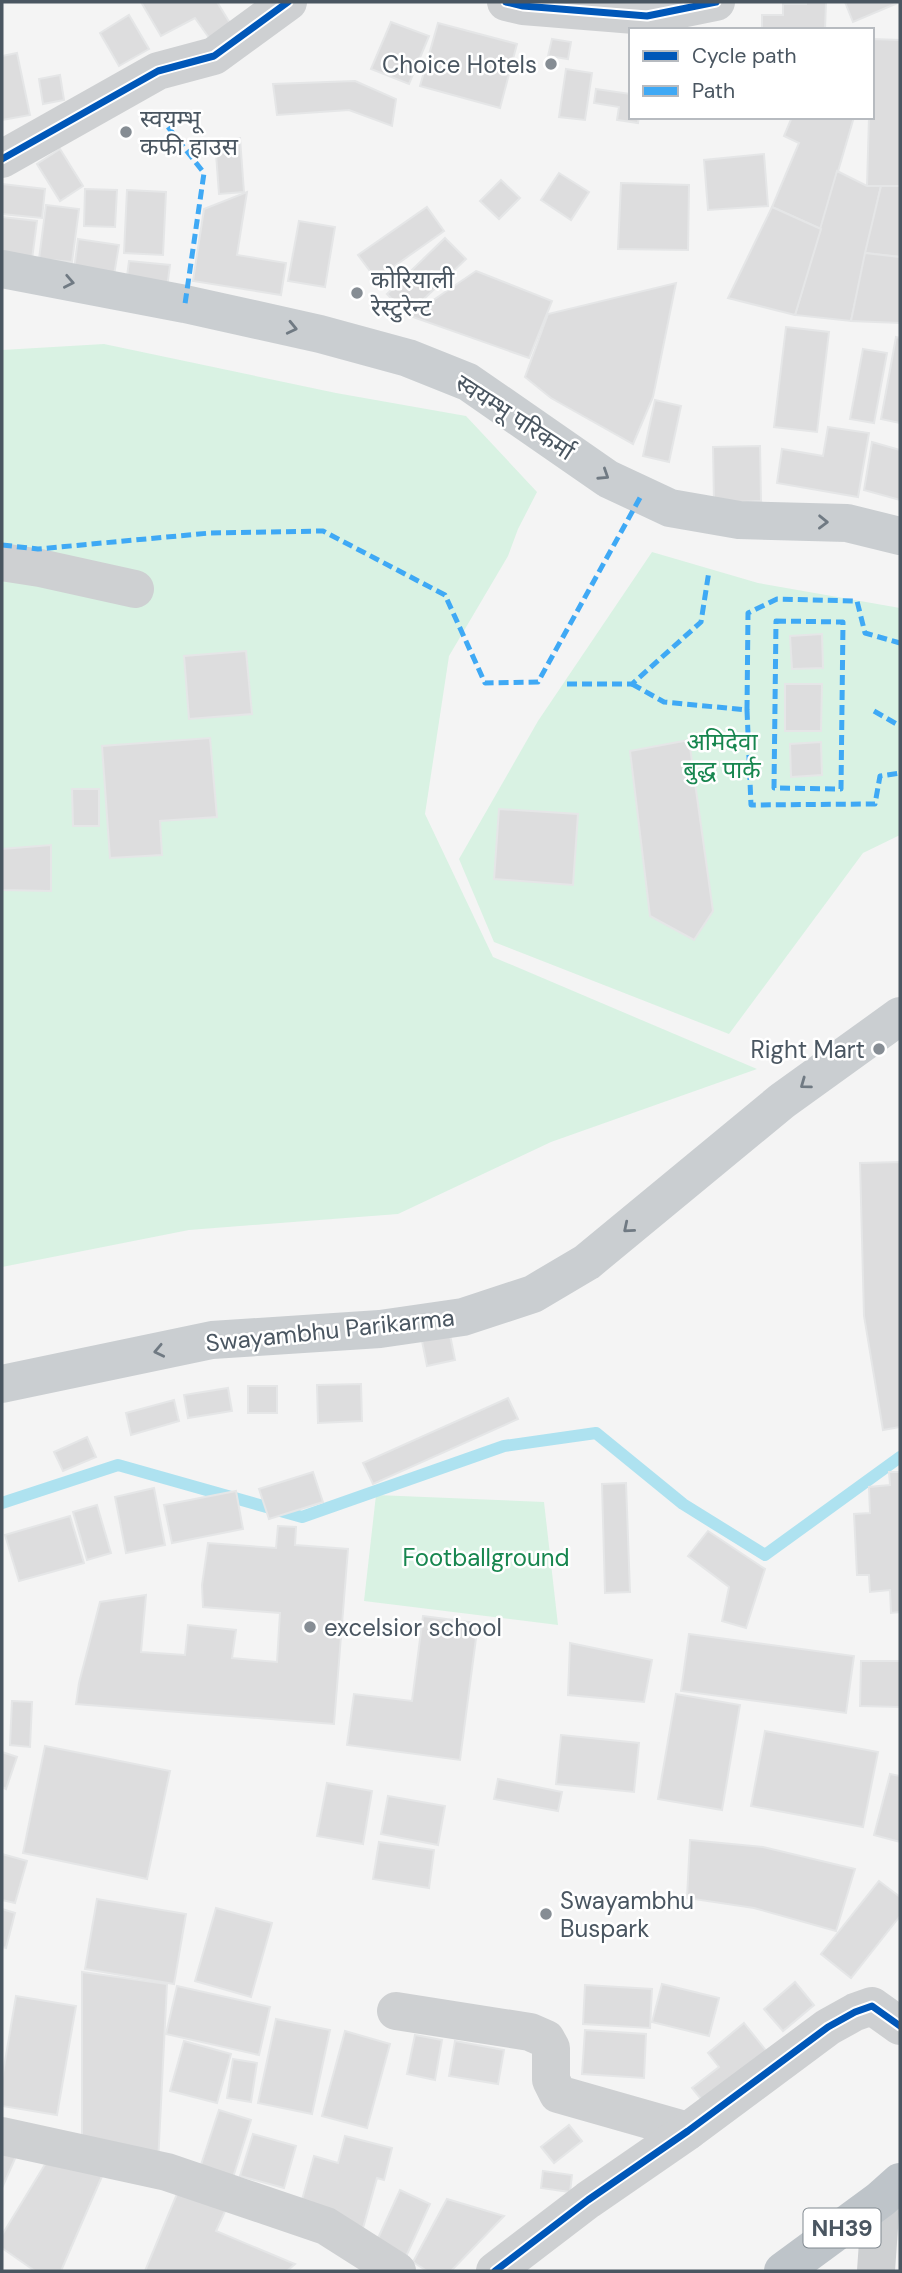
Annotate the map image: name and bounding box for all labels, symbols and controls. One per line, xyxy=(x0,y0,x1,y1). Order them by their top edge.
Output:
legend xyxy=(629,28,874,119)
text: Cycle path xyxy=(692,42,797,70)
place label: Choice Hotels xyxy=(382,49,537,80)
marker: Choice Hotels xyxy=(543,56,559,72)
text: Path xyxy=(692,77,735,105)
place label: स्वयम्भू कफी हाउस xyxy=(140,103,239,162)
marker: स्वयम्भू कफी हाउस xyxy=(118,124,134,140)
place label: कोरियाली रेस्टुरेन्ट xyxy=(370,264,455,323)
one-way arrow xyxy=(63,274,75,289)
marker: कोरियाली रेस्टुरेन्ट xyxy=(349,285,365,301)
one-way arrow xyxy=(286,320,298,334)
street label: स्वयम्भू परिकर्मा xyxy=(450,367,581,467)
one-way arrow xyxy=(596,467,609,480)
one-way arrow xyxy=(817,515,828,530)
park label: अमिदेवा बुद्ध पार्क xyxy=(683,726,761,785)
place label: Right Mart xyxy=(750,1034,865,1065)
marker: Right Mart xyxy=(871,1041,887,1057)
one-way arrow xyxy=(800,1076,813,1089)
one-way arrow xyxy=(624,1220,637,1232)
street label: Swayambhu Parikarma xyxy=(204,1302,456,1358)
one-way arrow xyxy=(153,1343,165,1357)
park label: Footballground xyxy=(402,1542,570,1573)
place label: excelsior school xyxy=(324,1612,502,1643)
marker: excelsior school xyxy=(302,1619,318,1635)
place label: Swayambhu Buspark xyxy=(560,1885,694,1944)
marker: Swayambhu Buspark xyxy=(538,1906,554,1922)
road number: NH39 xyxy=(804,2208,880,2248)

